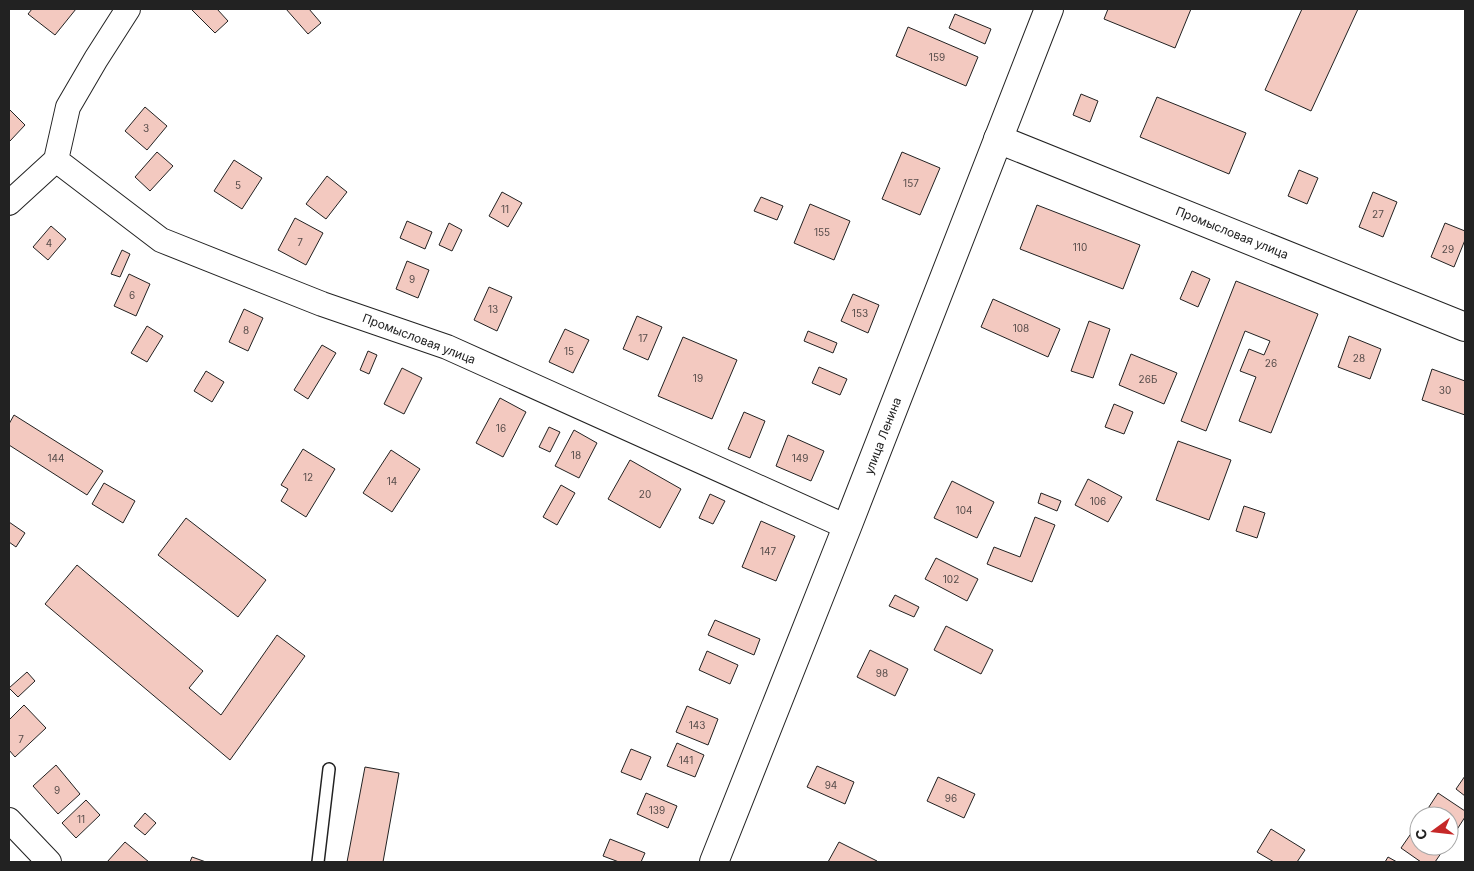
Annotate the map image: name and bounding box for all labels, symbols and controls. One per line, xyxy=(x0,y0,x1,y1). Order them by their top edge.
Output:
house number: 159 xyxy=(929,51,945,63)
house number: 3 xyxy=(143,122,149,134)
house number: 157 xyxy=(903,177,919,189)
house number: 5 xyxy=(235,179,241,191)
house number: 11 xyxy=(501,203,509,215)
street label: Промысловая улица xyxy=(1174,203,1291,262)
house number: 27 xyxy=(1372,208,1384,220)
house number: 155 xyxy=(814,226,830,238)
house number: 7 xyxy=(297,236,303,248)
house number: 4 xyxy=(46,237,52,249)
house number: 110 xyxy=(1073,241,1087,253)
house number: 29 xyxy=(1442,243,1454,255)
house number: 9 xyxy=(409,273,415,285)
house number: 6 xyxy=(129,289,135,301)
house number: 13 xyxy=(488,303,498,315)
house number: 153 xyxy=(852,307,868,319)
street label: Промысловая улица xyxy=(360,310,478,367)
house number: 108 xyxy=(1013,322,1029,334)
house number: 8 xyxy=(243,324,249,336)
house number: 17 xyxy=(638,332,648,344)
house number: 15 xyxy=(564,345,574,357)
house number: 28 xyxy=(1353,352,1365,364)
house number: 26 xyxy=(1265,357,1277,369)
house number: 19 xyxy=(693,372,703,384)
house number: 26Б xyxy=(1139,373,1157,385)
house number: 30 xyxy=(1439,384,1451,396)
street label: улица Ленина xyxy=(861,395,904,477)
house number: 16 xyxy=(496,422,506,434)
house number: 18 xyxy=(571,449,581,461)
house number: 144 xyxy=(48,452,65,464)
house number: 149 xyxy=(792,452,808,464)
house number: 12 xyxy=(303,471,313,483)
house number: 14 xyxy=(387,475,397,487)
house number: 20 xyxy=(639,488,651,500)
house number: 106 xyxy=(1090,495,1106,507)
house number: 104 xyxy=(956,504,972,516)
house number: 147 xyxy=(760,545,776,557)
house number: 102 xyxy=(943,573,959,585)
house number: 98 xyxy=(876,667,888,679)
house number: 143 xyxy=(689,719,705,731)
house number: 7 xyxy=(18,733,24,745)
house number: 141 xyxy=(679,754,693,766)
house number: 94 xyxy=(825,779,837,791)
house number: 9 xyxy=(54,784,60,796)
house number: 96 xyxy=(945,792,957,804)
house number: 139 xyxy=(649,804,665,816)
north arrow xyxy=(1409,806,1459,856)
house number: 11 xyxy=(77,813,85,825)
text: С xyxy=(1411,827,1431,842)

